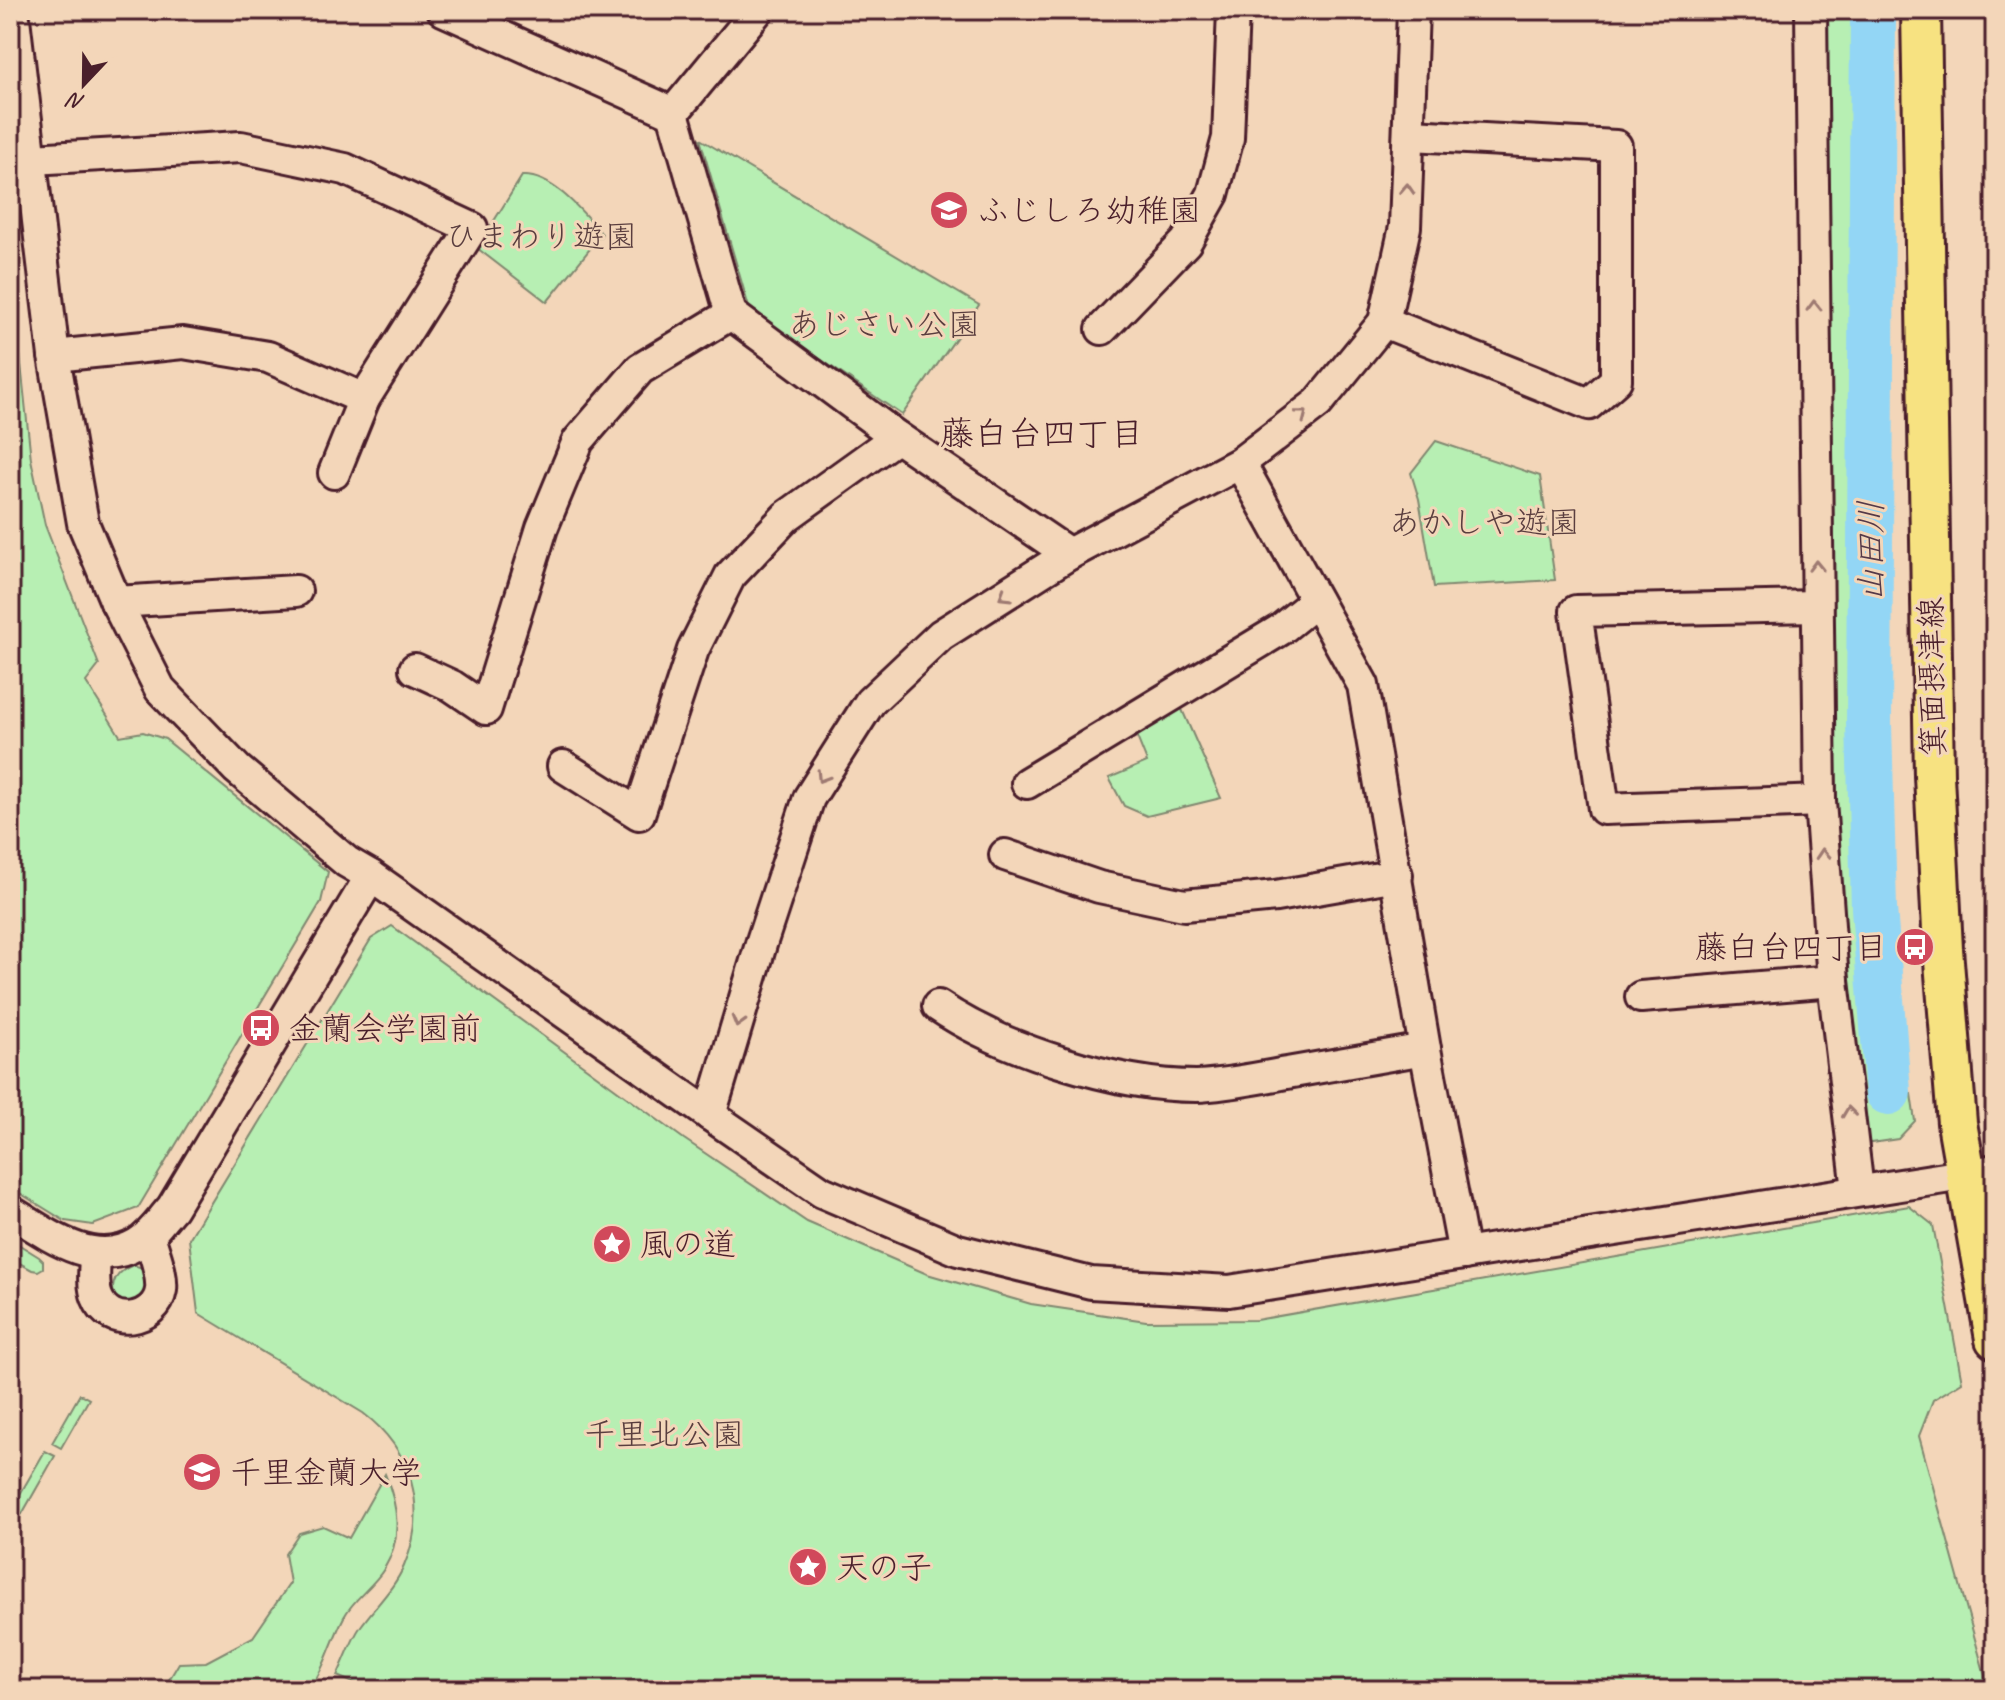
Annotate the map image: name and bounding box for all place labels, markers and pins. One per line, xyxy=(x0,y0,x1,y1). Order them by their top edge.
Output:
school or university icon: ふじしろ幼稚園 xyxy=(928,189,970,231)
place label: ふじしろ幼稚園 xyxy=(977,190,1201,231)
bus stop icon: 藤白台四丁目 xyxy=(1894,926,1936,968)
place label: 藤白台四丁目 xyxy=(1695,927,1887,968)
bus stop icon: 金蘭会学園前 xyxy=(240,1007,282,1049)
place label: 金蘭会学園前 xyxy=(289,1008,481,1049)
place icon: 風の道 xyxy=(591,1223,633,1265)
place label: 風の道 xyxy=(640,1224,736,1265)
school or university icon: 千里金蘭大学 xyxy=(181,1451,223,1493)
place label: 千里金蘭大学 xyxy=(230,1452,422,1493)
place icon: 天の子 xyxy=(787,1546,829,1588)
place label: 天の子 xyxy=(836,1547,932,1588)

